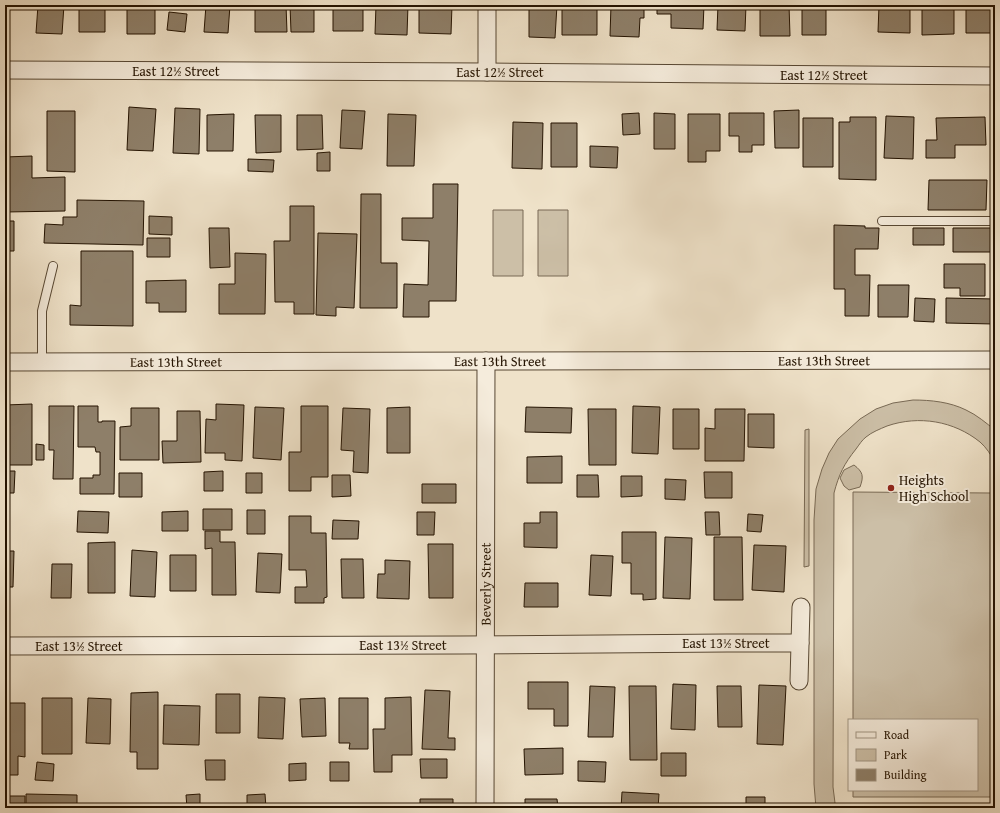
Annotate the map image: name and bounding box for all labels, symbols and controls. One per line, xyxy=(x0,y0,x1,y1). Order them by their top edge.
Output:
street label: East 12½ Street xyxy=(132,61,220,81)
street label: East 12½ Street xyxy=(456,62,544,82)
street label: East 12½ Street xyxy=(780,65,868,85)
street label: East 13th Street xyxy=(778,350,870,370)
street label: East 13th Street xyxy=(454,351,546,371)
street label: East 13th Street xyxy=(130,352,222,372)
place label: Heights High School xyxy=(899,470,969,506)
marker: Heights High School xyxy=(886,483,896,493)
street label: Beverly Street xyxy=(475,542,496,626)
street label: East 13½ Street xyxy=(682,633,770,653)
street label: East 13½ Street xyxy=(359,635,447,655)
street label: East 13½ Street xyxy=(35,636,123,656)
legend xyxy=(848,719,978,791)
text: Road xyxy=(884,726,910,743)
text: Park xyxy=(884,746,908,763)
text: Building xyxy=(884,766,927,783)

